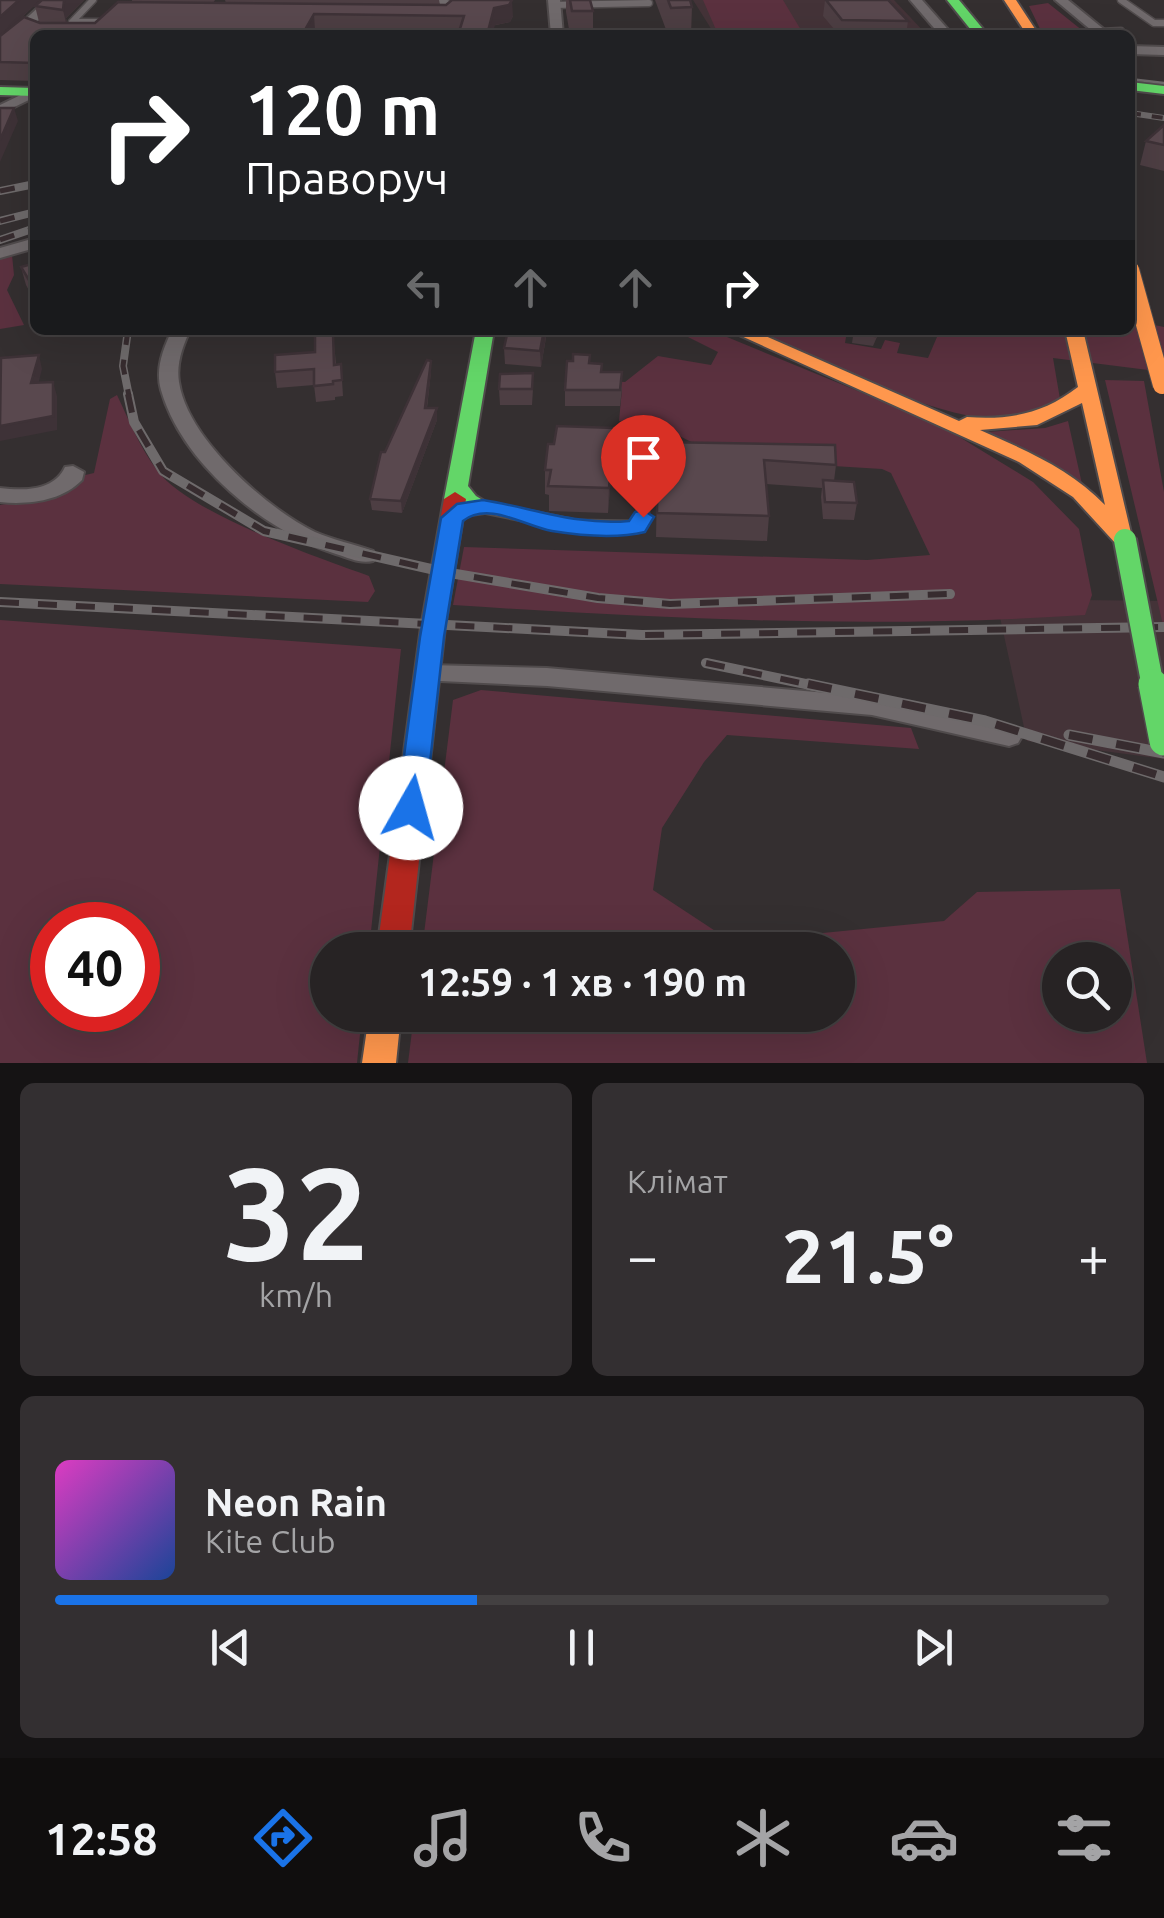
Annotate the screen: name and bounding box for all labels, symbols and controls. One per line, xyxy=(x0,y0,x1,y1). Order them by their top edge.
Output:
icon: right xyxy=(80,70,210,200)
text: 120 m xyxy=(245,70,440,148)
text: Праворуч xyxy=(245,152,448,203)
icon: left xyxy=(398,260,453,315)
icon: ahead xyxy=(503,260,558,315)
icon: ahead xyxy=(608,260,663,315)
icon: right xyxy=(713,260,768,315)
pin xyxy=(601,415,686,518)
icon: arrive xyxy=(616,430,671,485)
position arrow xyxy=(359,756,463,860)
speed limit sign: 40 xyxy=(30,902,160,1032)
map controls xyxy=(1042,942,1132,1032)
button: search xyxy=(1042,942,1132,1032)
text: 12:59 · 1 хв · 190 m xyxy=(418,961,747,1003)
text: 32 xyxy=(223,1139,369,1285)
text: Клімат xyxy=(627,1163,728,1199)
text: 21.5° xyxy=(782,1213,954,1297)
text: − xyxy=(627,1225,658,1286)
text: + xyxy=(1078,1225,1109,1286)
text: km/h xyxy=(259,1277,333,1313)
text: Neon Rain xyxy=(205,1481,387,1523)
text: Kite Club xyxy=(205,1523,335,1559)
icon: previous xyxy=(203,1620,258,1675)
icon: pause xyxy=(554,1620,609,1675)
icon: next xyxy=(906,1620,961,1675)
icon: directions xyxy=(248,1803,318,1873)
icon: music xyxy=(408,1803,478,1873)
icon: phone xyxy=(568,1803,638,1873)
icon: climate xyxy=(728,1803,798,1873)
icon: car xyxy=(889,1803,959,1873)
icon: filters xyxy=(1049,1803,1119,1873)
text: 12:58 xyxy=(45,1813,158,1864)

